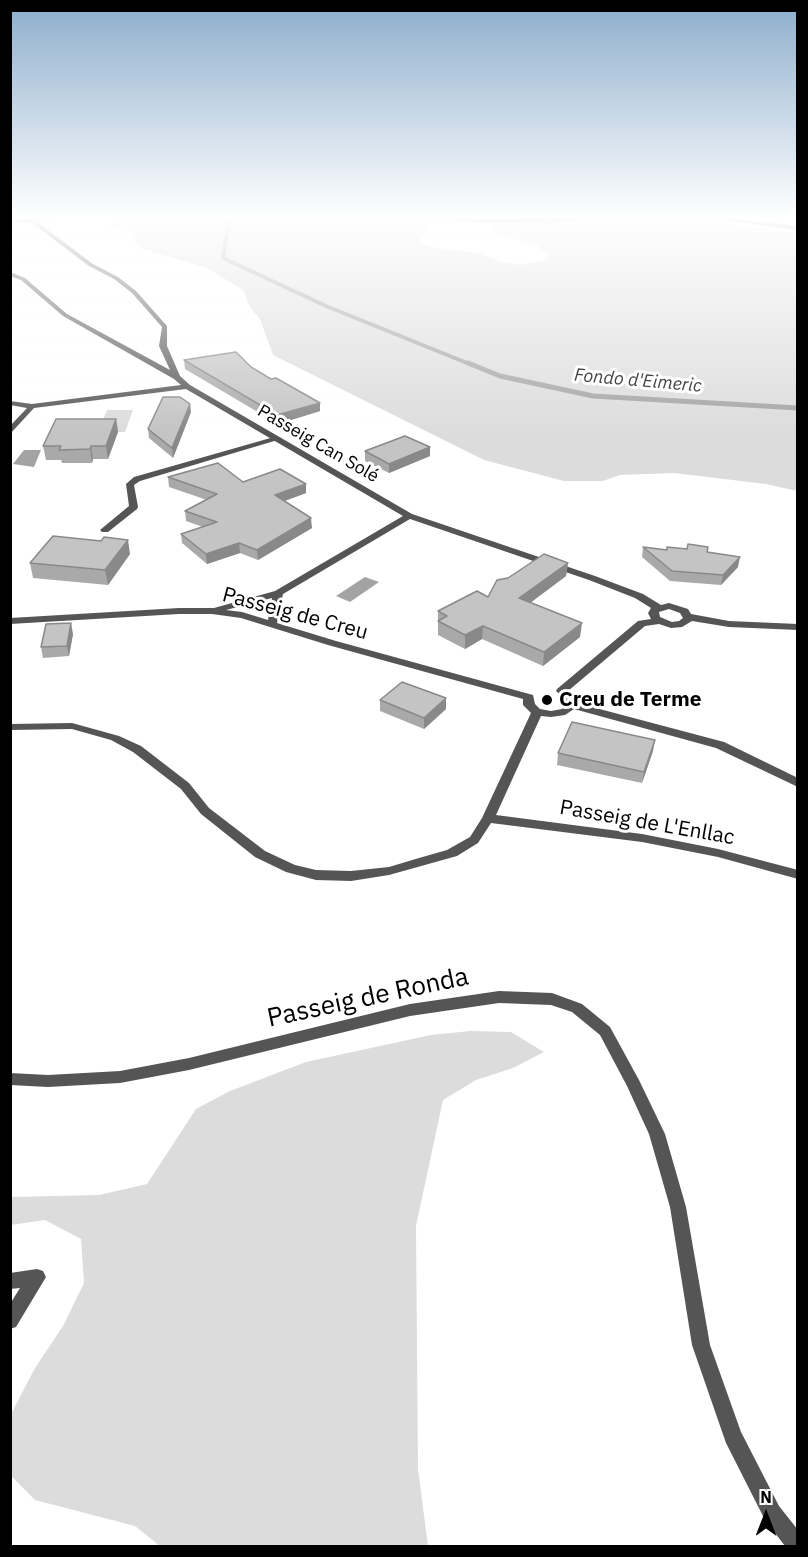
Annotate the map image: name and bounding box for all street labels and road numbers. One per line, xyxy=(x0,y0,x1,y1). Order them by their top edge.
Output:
street label: Passeig Can Solé xyxy=(254,401,382,487)
street label: Passeig de Creu xyxy=(219,582,371,646)
street label: Passeig de L'Enllac xyxy=(558,795,736,851)
street label: Passeig de Ronda xyxy=(264,961,472,1035)

